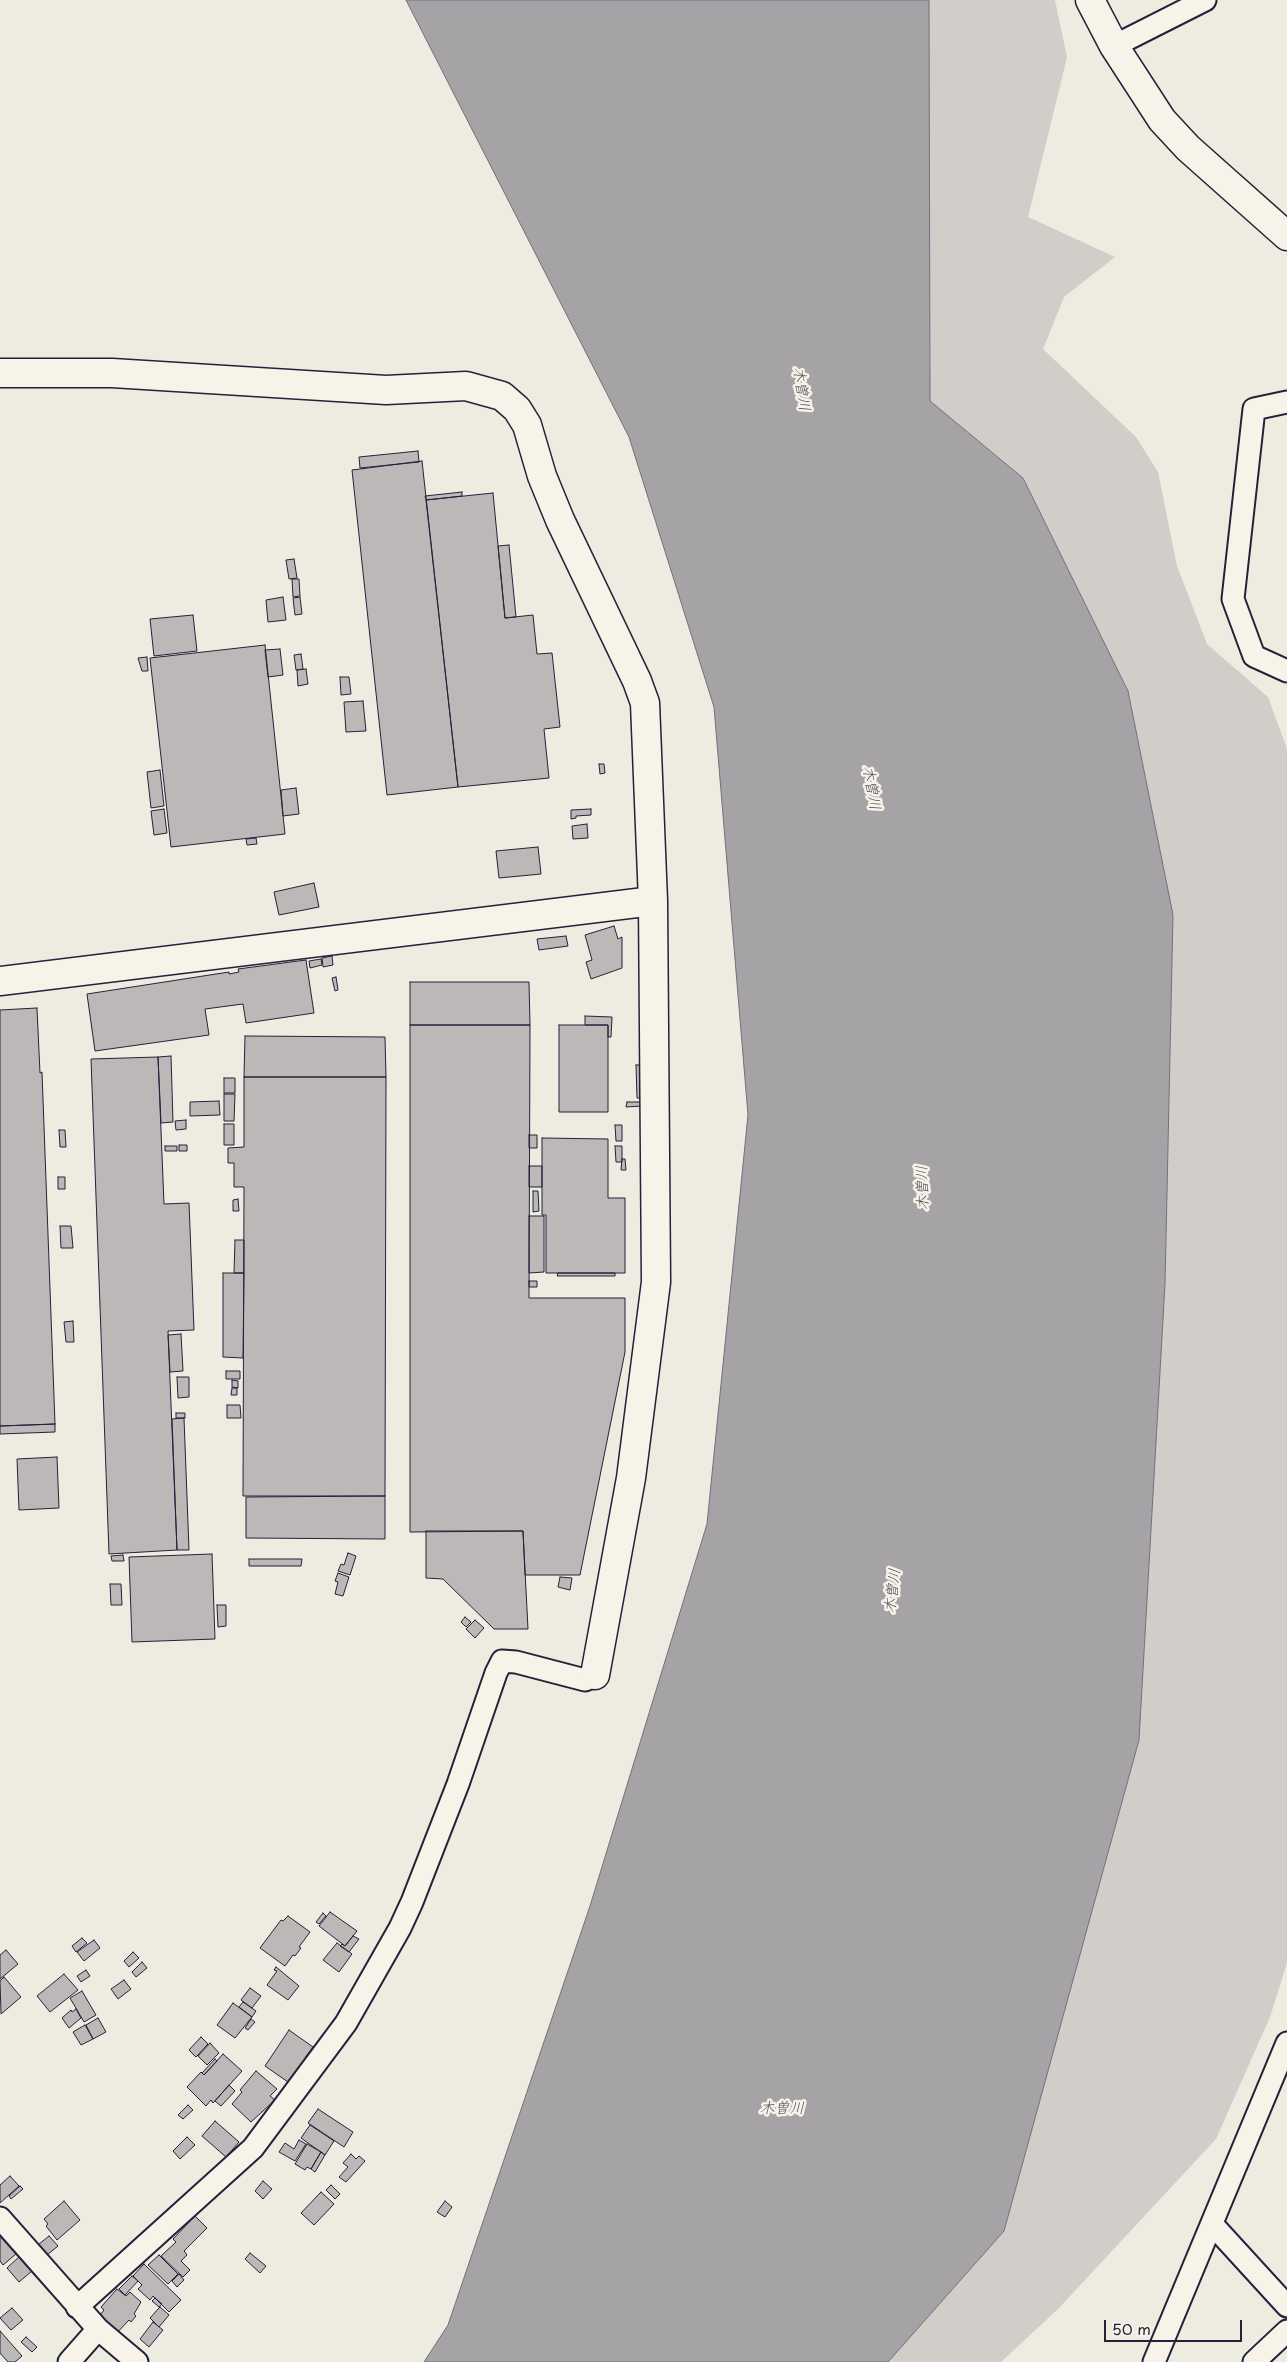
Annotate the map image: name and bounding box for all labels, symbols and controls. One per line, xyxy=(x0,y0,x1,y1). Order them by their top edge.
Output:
water label: 木曽川 xyxy=(789,365,813,413)
water label: 木曽川 xyxy=(858,764,884,812)
water label: 木曽川 xyxy=(913,1165,933,1211)
water label: 木曽川 xyxy=(881,1568,905,1614)
water label: 木曽川 xyxy=(760,2100,804,2118)
scale bar xyxy=(1107,2310,1244,2342)
text: 50 m xyxy=(1112,2317,1151,2340)

